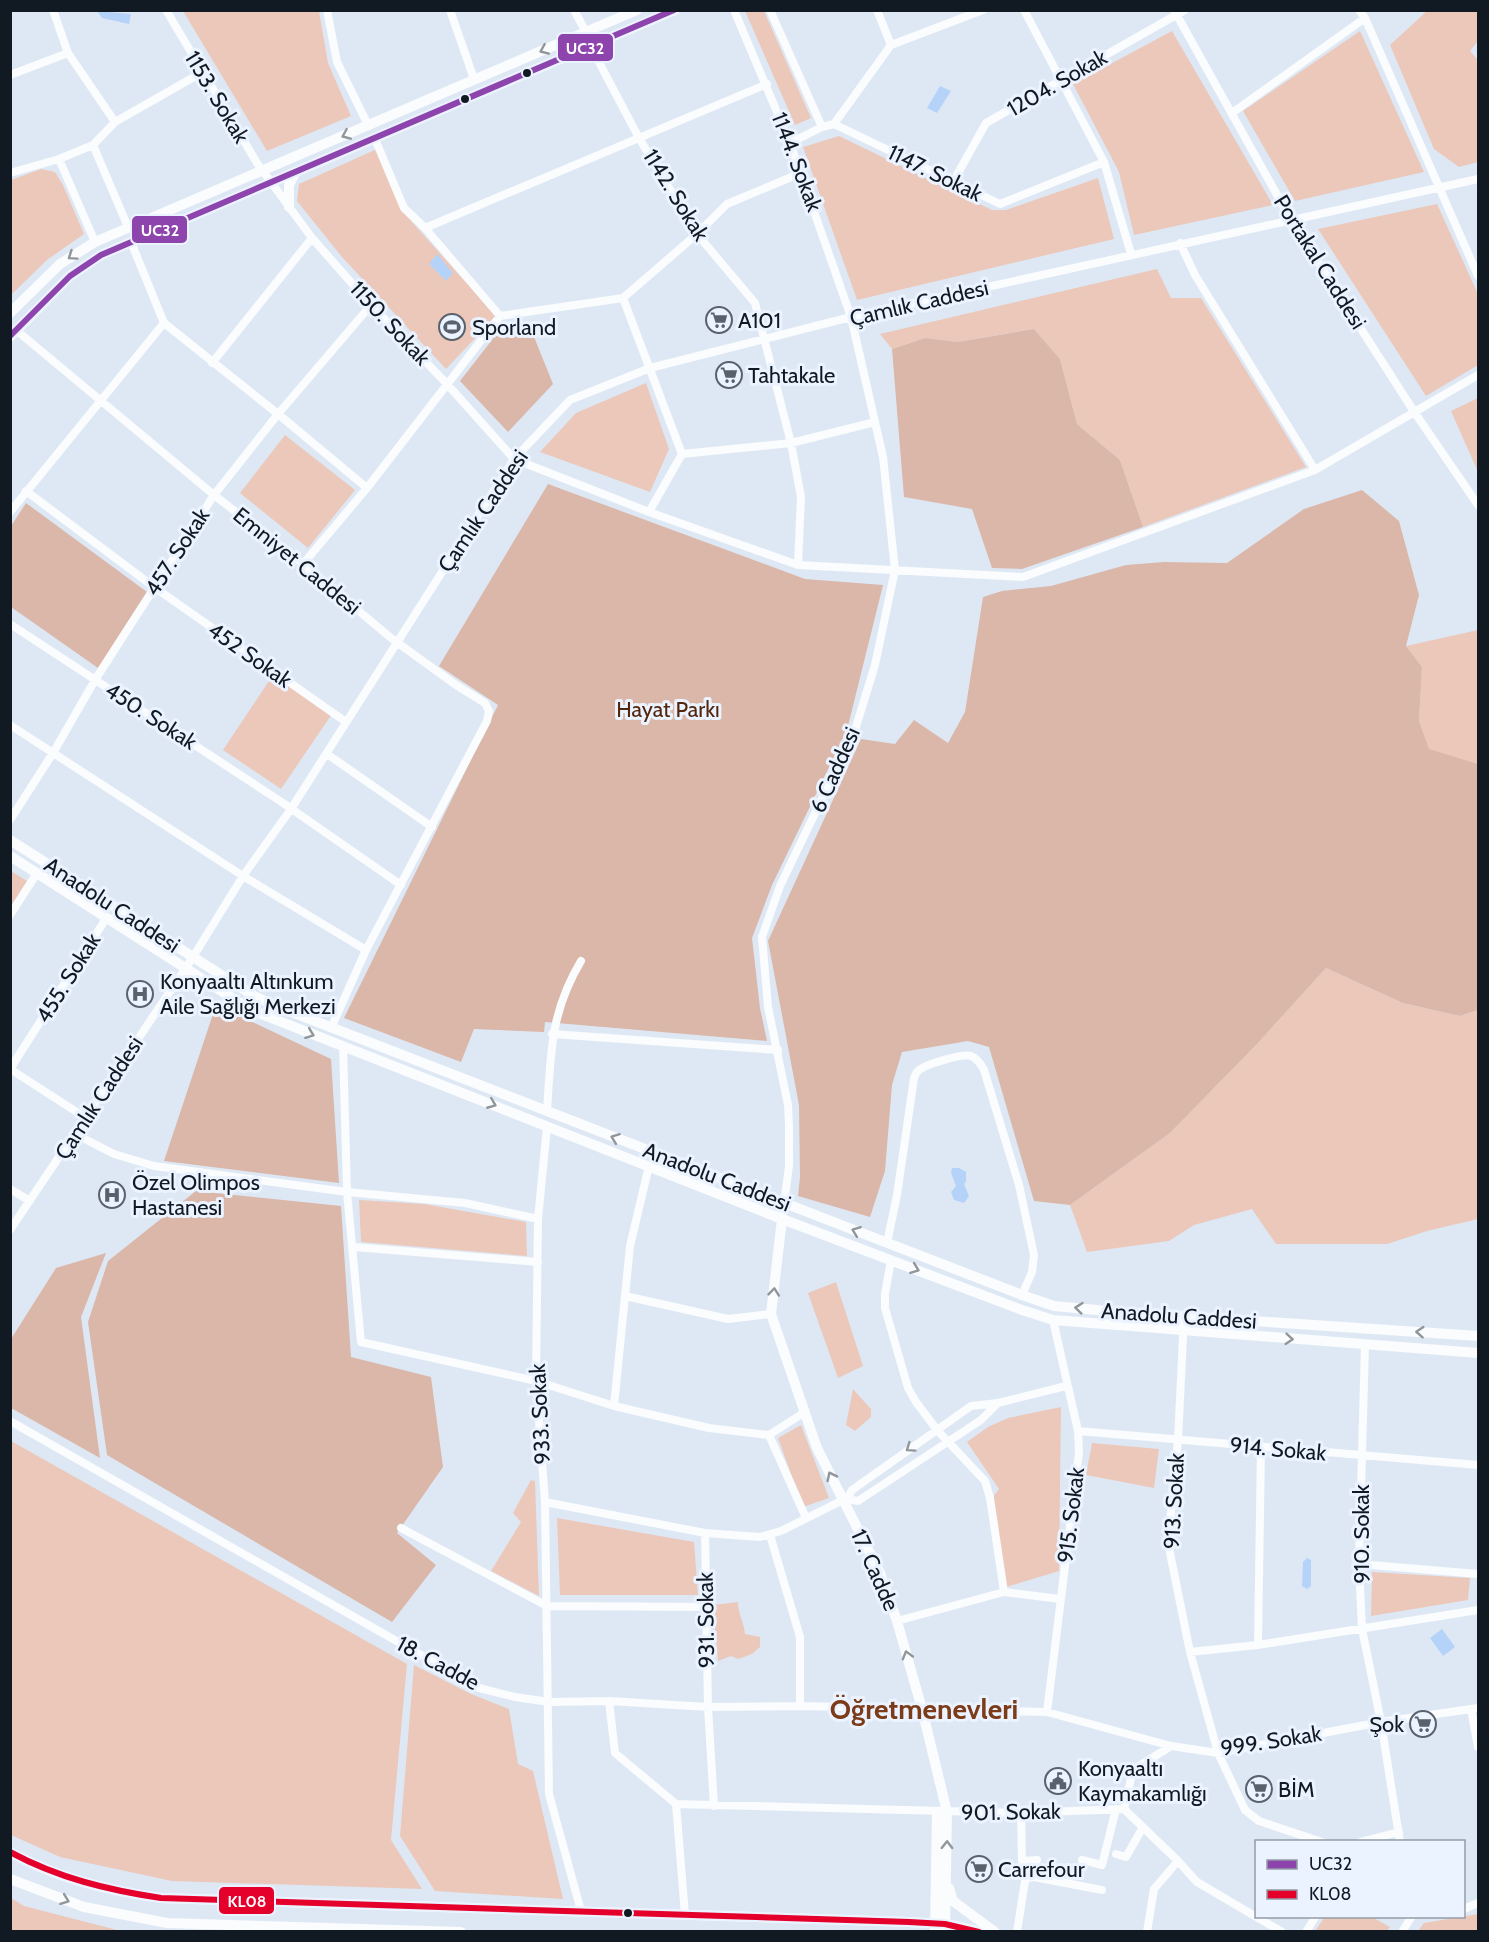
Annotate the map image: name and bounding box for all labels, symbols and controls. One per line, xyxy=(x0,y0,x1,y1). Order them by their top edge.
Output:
line badge: UC32 xyxy=(557,33,614,62)
text: UC32 xyxy=(566,39,604,58)
one-way arrow xyxy=(540,42,551,54)
street label: 1204. Sokak xyxy=(1002,43,1112,122)
street label: 1153. Sokak xyxy=(179,46,255,148)
unlabelled marker xyxy=(521,67,533,79)
unlabelled marker xyxy=(459,93,471,105)
street label: 1144. Sokak xyxy=(766,109,828,216)
one-way arrow xyxy=(341,128,352,140)
street label: 1147. Sokak xyxy=(883,139,987,208)
street label: 1142. Sokak xyxy=(637,144,715,246)
street label: Portakal Caddesi xyxy=(1268,190,1372,334)
line badge: UC32 xyxy=(131,215,188,244)
text: UC32 xyxy=(141,221,179,240)
one-way arrow xyxy=(68,249,79,260)
street label: Çamlık Caddesi xyxy=(847,274,991,332)
street label: 1150. Sokak xyxy=(344,275,436,371)
supermarket icon: A101 xyxy=(704,305,734,335)
place label: A101 xyxy=(738,307,781,334)
sports icon: Sporland xyxy=(437,312,467,342)
place label: Sporland xyxy=(472,314,556,341)
supermarket icon: Tahtakale xyxy=(714,360,744,390)
place label: Tahtakale xyxy=(748,362,835,389)
street label: Çamlık Caddesi xyxy=(432,445,534,577)
street label: Emniyet Caddesi xyxy=(228,501,366,621)
street label: 457. Sokak xyxy=(139,503,215,601)
street label: 452 Sokak xyxy=(203,616,297,694)
street label: 450. Sokak xyxy=(100,676,202,756)
park label: Hayat Parkı xyxy=(616,696,720,723)
street label: 6 Caddesi xyxy=(804,723,866,817)
street label: Anadolu Caddesi xyxy=(39,851,185,959)
street label: 455. Sokak xyxy=(30,928,106,1028)
place label: Konyaaltı Altınkum Aile Sağlığı Merkezi xyxy=(160,968,336,1020)
hospital icon: Konyaaltı Altınkum Aile Sağlığı Merkezi xyxy=(125,979,155,1009)
one-way arrow xyxy=(304,1027,315,1039)
street label: Çamlık Caddesi xyxy=(49,1031,149,1165)
one-way arrow xyxy=(486,1097,497,1109)
one-way arrow xyxy=(610,1133,621,1145)
street label: Anadolu Caddesi xyxy=(639,1136,795,1218)
place label: Özel Olimpos Hastanesi xyxy=(132,1169,260,1221)
hospital icon: Özel Olimpos Hastanesi xyxy=(97,1180,127,1210)
one-way arrow xyxy=(851,1226,862,1238)
one-way arrow xyxy=(909,1262,920,1274)
one-way arrow xyxy=(767,1287,779,1296)
street label: Anadolu Caddesi xyxy=(1100,1297,1258,1335)
one-way arrow xyxy=(1074,1302,1084,1315)
one-way arrow xyxy=(1416,1326,1425,1339)
one-way arrow xyxy=(1285,1332,1294,1345)
street label: 933. Sokak xyxy=(524,1363,556,1465)
street label: 914. Sokak xyxy=(1229,1431,1327,1467)
one-way arrow xyxy=(906,1441,917,1452)
street label: 913. Sokak xyxy=(1158,1452,1190,1550)
street label: 915. Sokak xyxy=(1052,1465,1090,1564)
one-way arrow xyxy=(826,1471,838,1482)
street label: 910. Sokak xyxy=(1348,1484,1375,1584)
street label: 17. Cadde xyxy=(845,1525,905,1615)
street label: 931. Sokak xyxy=(692,1572,720,1668)
street label: 18. Cadde xyxy=(392,1630,484,1696)
one-way arrow xyxy=(901,1650,914,1660)
district label: Öğretmenevleri xyxy=(830,1692,1018,1726)
supermarket icon: Şok xyxy=(1408,1709,1438,1739)
place label: Şok xyxy=(1369,1711,1404,1738)
street label: 999. Sokak xyxy=(1219,1720,1323,1762)
place label: Konyaaltı Kaymakamlığı xyxy=(1078,1755,1207,1807)
public building icon: Konyaaltı Kaymakamlığı xyxy=(1043,1766,1073,1796)
supermarket icon: BİM xyxy=(1244,1774,1274,1804)
place label: BİM xyxy=(1278,1776,1315,1803)
street label: 901. Sokak xyxy=(961,1798,1061,1826)
one-way arrow xyxy=(941,1840,953,1849)
legend xyxy=(1255,1840,1465,1918)
text: UC32 xyxy=(1309,1853,1352,1875)
supermarket icon: Carrefour xyxy=(964,1854,994,1884)
place label: Carrefour xyxy=(998,1856,1085,1883)
text: KL08 xyxy=(1309,1883,1351,1905)
line badge: KL08 xyxy=(218,1886,275,1915)
text: KL08 xyxy=(228,1892,267,1911)
one-way arrow xyxy=(59,1893,70,1905)
unlabelled marker xyxy=(622,1907,634,1919)

